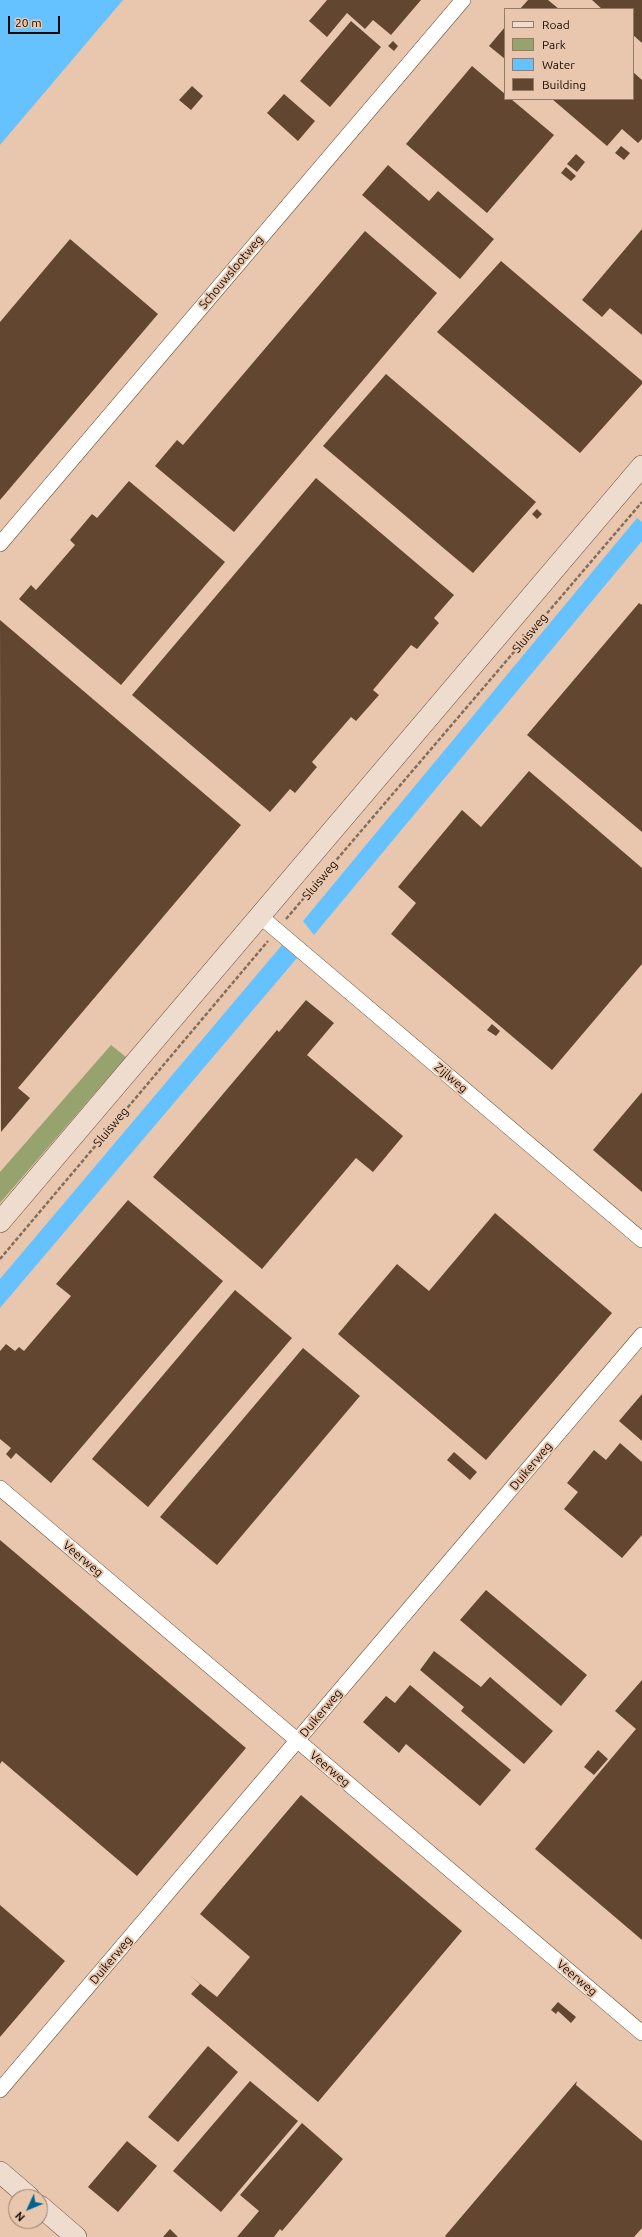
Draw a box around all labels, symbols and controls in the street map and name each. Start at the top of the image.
scale bar [10,8,62,34]
legend [504,8,634,100]
text: 20 m [15,16,42,29]
text: Road [542,18,570,31]
text: Park [542,38,566,51]
text: Water [542,58,575,71]
text: Building [542,78,586,91]
street label: Schouwslootweg [196,232,266,312]
street label: Sluisweg [509,610,551,656]
street label: Sluisweg [299,857,341,903]
street label: Zijlweg [432,1060,470,1096]
street label: Sluisweg [90,1104,132,1150]
street label: Duikerweg [507,1439,555,1493]
street label: Veerweg [60,1538,106,1580]
street label: Duikerweg [297,1686,345,1740]
street label: Veerweg [307,1748,353,1790]
street label: Duikerweg [87,1933,135,1987]
street label: Veerweg [554,1957,600,1999]
north arrow [8,2189,48,2229]
text: N [13,2210,27,2224]

